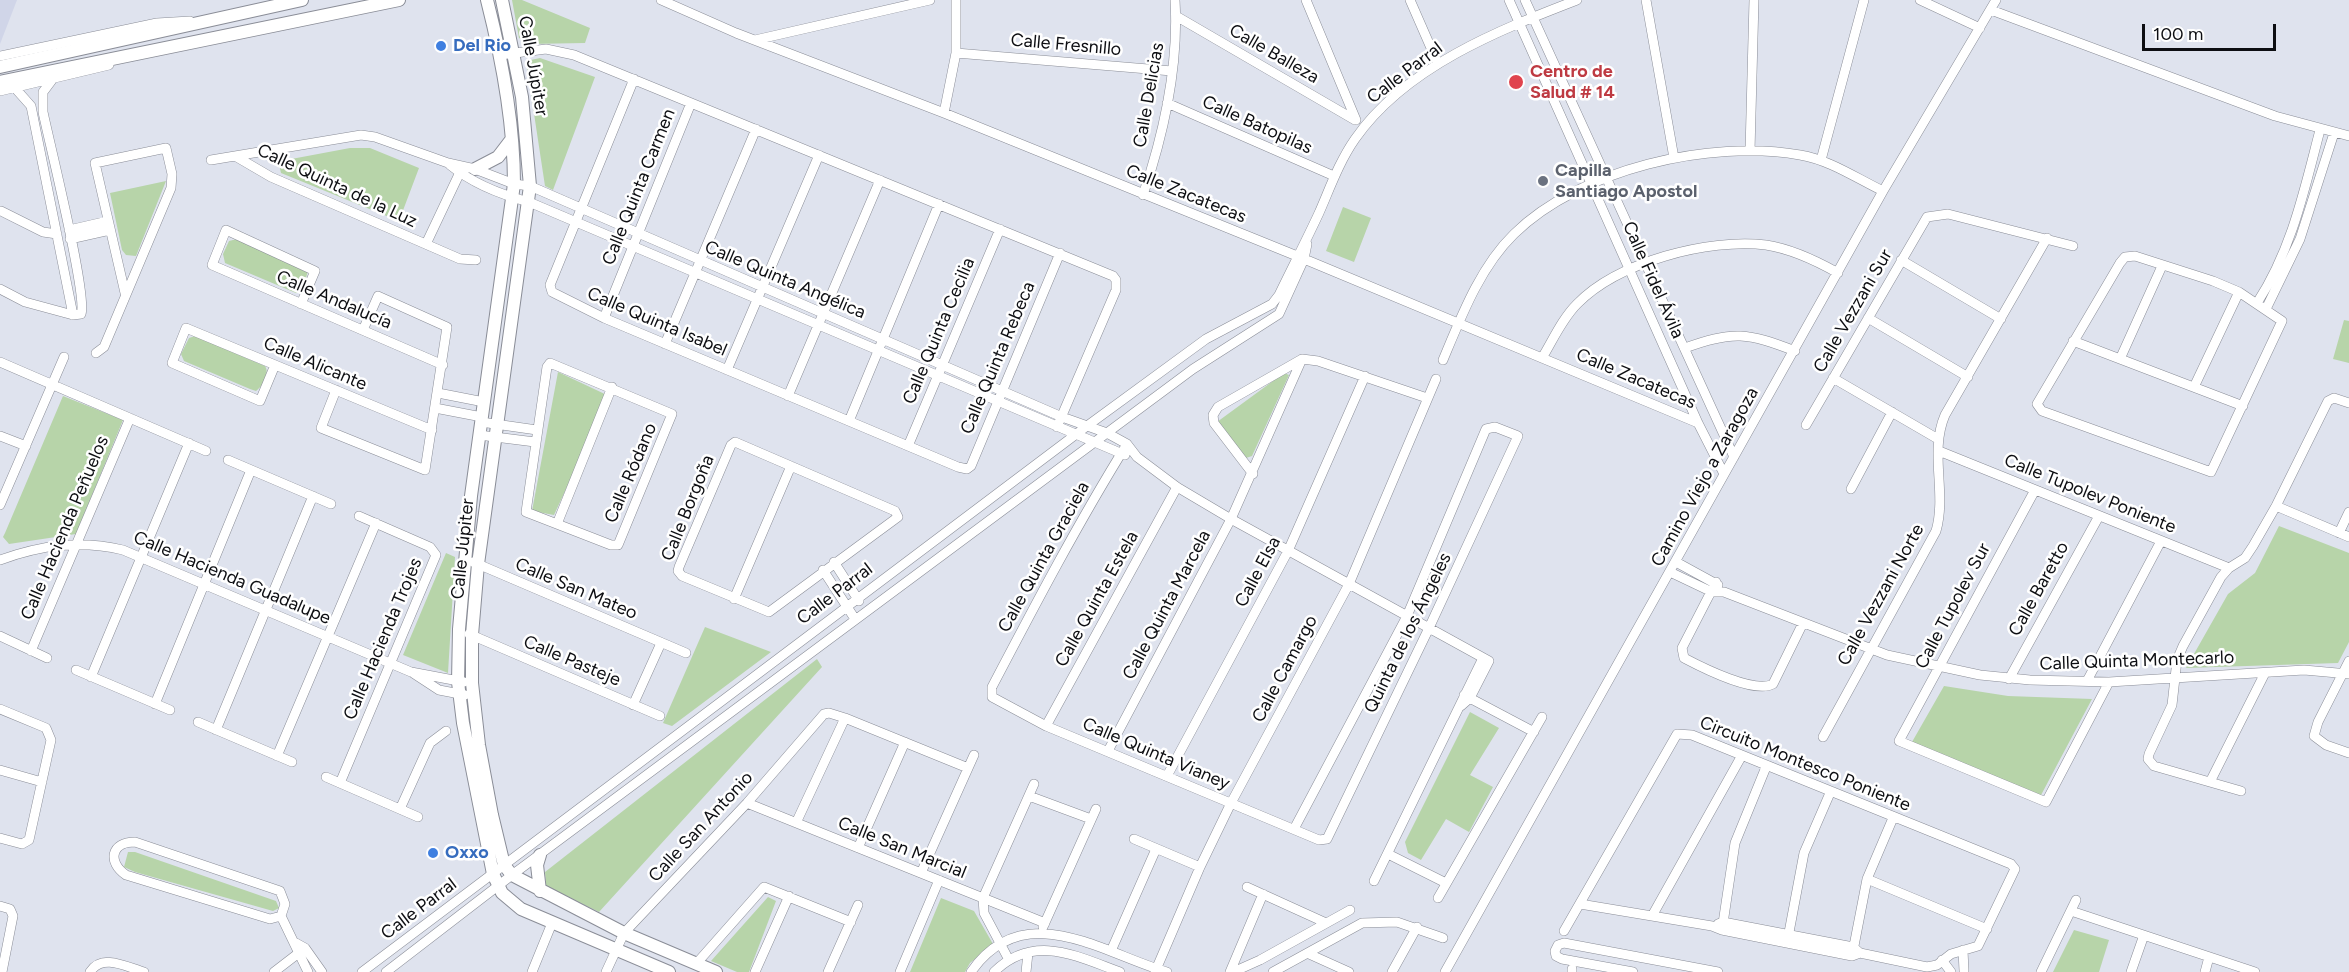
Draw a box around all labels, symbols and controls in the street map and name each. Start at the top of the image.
scale bar [2145,12,2278,50]
street label: Calle Júpiter [514,14,552,118]
street label: Calle Balleza [1225,20,1323,88]
text: 100 m [2153,23,2203,45]
street label: Calle Fresnillo [1010,29,1122,61]
place label: Del Rio [453,35,511,57]
street label: Calle Parral [1363,38,1447,108]
marker: Del Rio [434,39,448,53]
street label: Calle Delicias [1129,41,1169,149]
place label: Centro de Salud # 14 [1530,61,1615,104]
marker: Centro de Salud # 14 [1507,73,1525,91]
street label: Calle Batopilas [1199,91,1315,159]
street label: Calle Quinta Carmen [598,106,680,268]
street label: Calle Quinta de la Luz [254,140,420,232]
street label: Calle Zacatecas [1123,160,1249,228]
place label: Capilla Santiago Apostol [1555,160,1697,202]
marker: Capilla Santiago Apostol [1536,174,1550,188]
street label: Calle Fidel Ávila [1618,218,1688,342]
street label: Calle Quinta Angélica [701,236,869,324]
street label: Calle Vezzani Sur [1809,246,1897,376]
street label: Calle Quinta Cecilia [898,254,980,408]
street label: Calle Andalucía [273,266,395,334]
street label: Calle Quinta Rebeca [956,279,1040,437]
street label: Calle Quinta Isabel [584,283,730,361]
street label: Calle Alicante [260,333,370,395]
street label: Calle Zacatecas [1573,344,1699,414]
street label: Camino Viejo a Zaragoza [1647,384,1763,570]
street label: Calle Ródano [600,420,662,526]
street label: Calle Hacienda Peñuelos [16,433,114,623]
street label: Calle Tupolev Poniente [2001,450,2179,538]
street label: Calle Borgoña [657,452,719,564]
street label: Calle Quinta Graciela [994,478,1094,636]
street label: Calle Júpiter [447,498,479,600]
street label: Calle Vezzani Norte [1833,520,1929,670]
street label: Calle Hacienda Guadalupe [130,527,334,629]
street label: Calle Quinta Estela [1051,527,1143,671]
street label: Calle Quinta Marcela [1118,527,1216,683]
street label: Calle Elsa [1230,533,1286,611]
street label: Calle Baretto [2004,538,2074,640]
street label: Calle Tupolev Sur [1911,540,1995,672]
street label: Quinta de los Ángeles [1360,549,1456,717]
street label: Calle San Mateo [512,554,640,624]
street label: Calle Hacienda Trojes [339,555,427,723]
street label: Calle Parral [793,559,877,629]
street label: Calle Camargo [1248,612,1322,726]
street label: Calle Pasteje [520,631,624,691]
street label: Calle Quinta Montecarlo [2039,647,2235,675]
street label: Circuito Montesco Poniente [1696,712,1914,816]
street label: Calle Quinta Vianey [1079,713,1233,795]
street label: Calle San Antonio [644,767,758,887]
street label: Calle San Marcial [835,812,969,884]
place label: Oxxo [445,842,489,864]
marker: Oxxo [426,846,440,860]
street label: Calle Parral [377,874,461,944]

